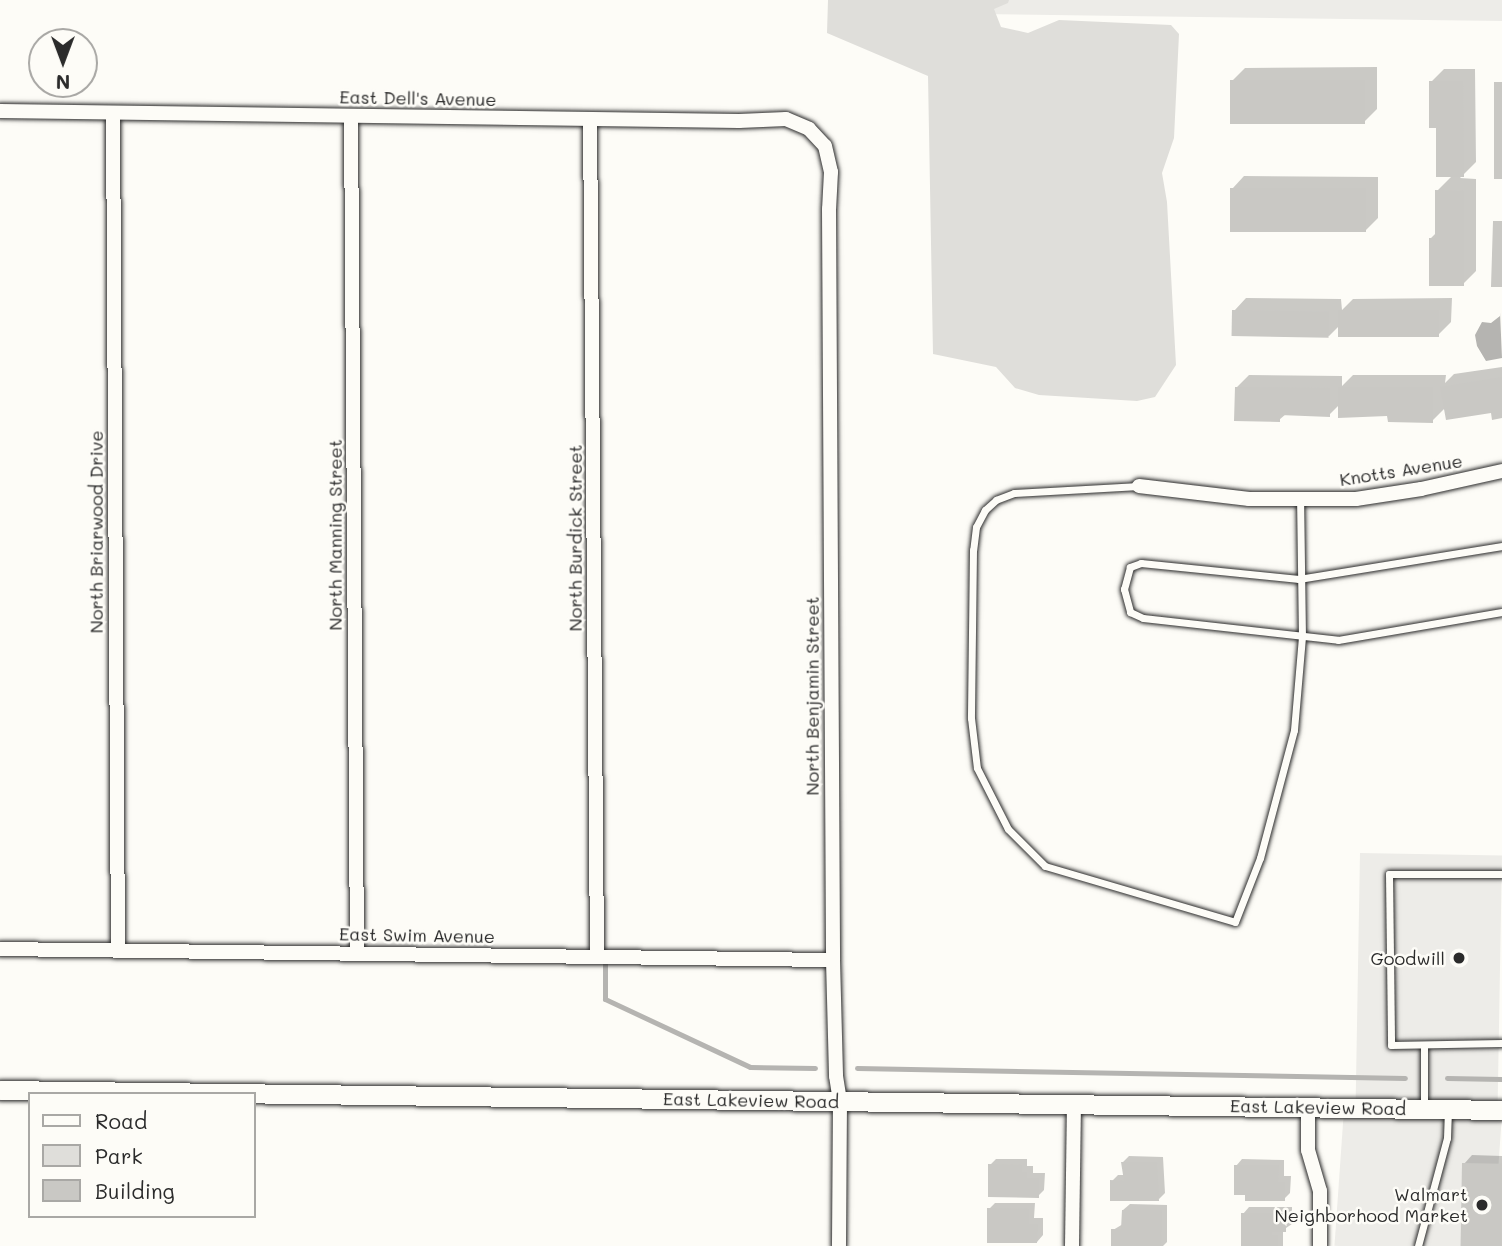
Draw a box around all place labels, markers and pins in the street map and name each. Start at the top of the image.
place label: Goodwill [1370,947,1445,969]
marker: Goodwill [1451,950,1467,966]
place label: Walmart Neighborhood Market [1274,1184,1468,1226]
marker: Walmart Neighborhood Market [1474,1197,1490,1213]

